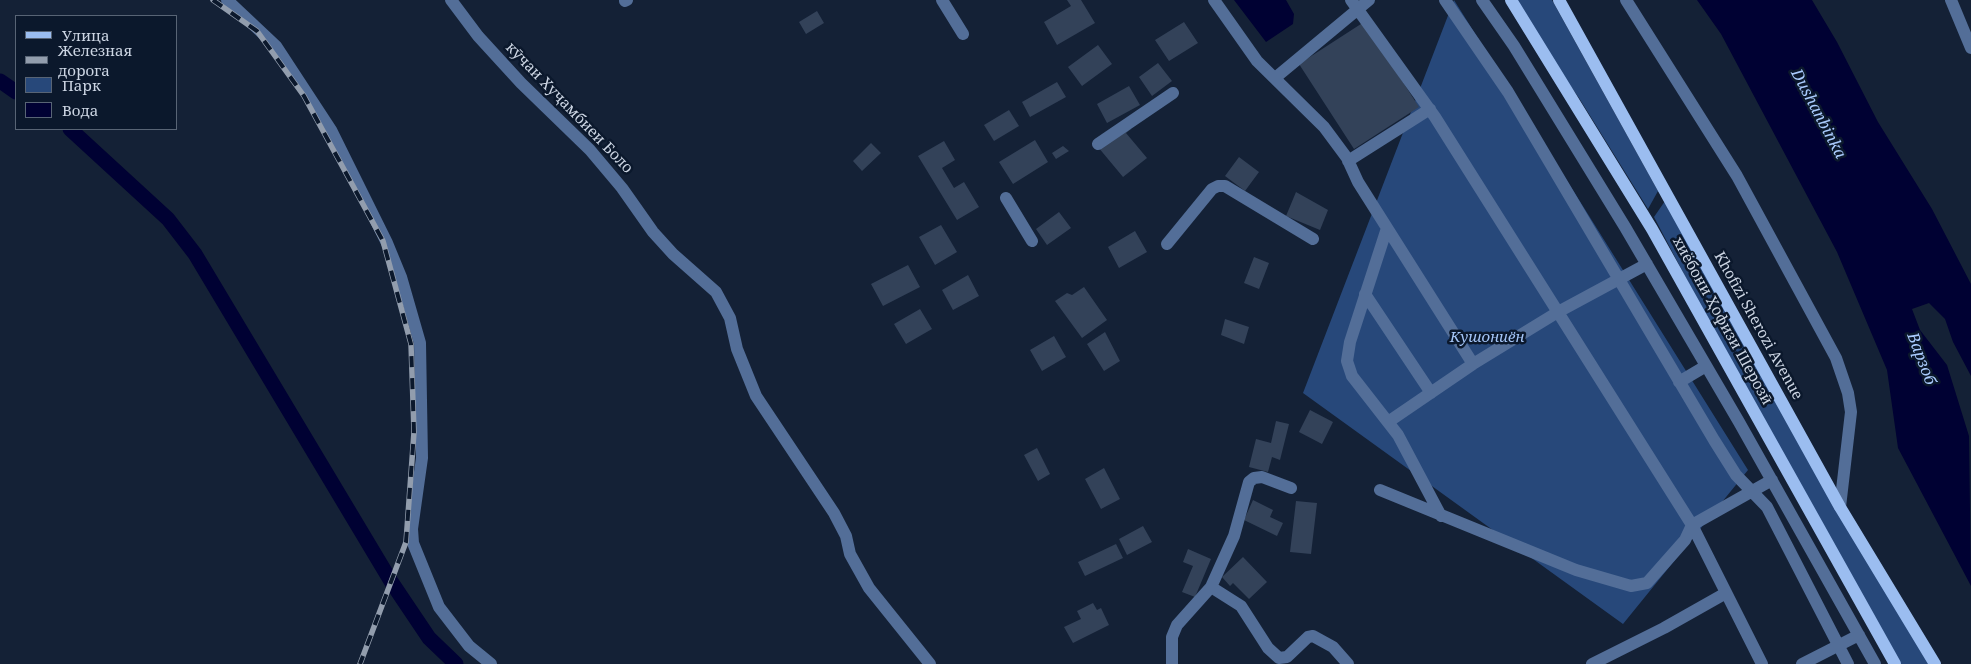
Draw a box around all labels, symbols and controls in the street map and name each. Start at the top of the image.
legend [15,15,178,130]
text: Улица [62,25,110,45]
street label: кӯчаи Хуҷамбиеи Боло [502,39,636,177]
text: Железная дорога [58,40,132,80]
water label: Dushanbinka [1786,66,1850,162]
text: Парк [62,75,101,95]
text: Вода [62,100,98,120]
street label: хиёбони Ҳофизи Шерозӣ [1668,234,1776,408]
street label: Khofizi Sherozi Avenue [1710,249,1806,403]
park label: Кушониён [1450,329,1524,347]
water label: Варзоб [1902,330,1940,388]

